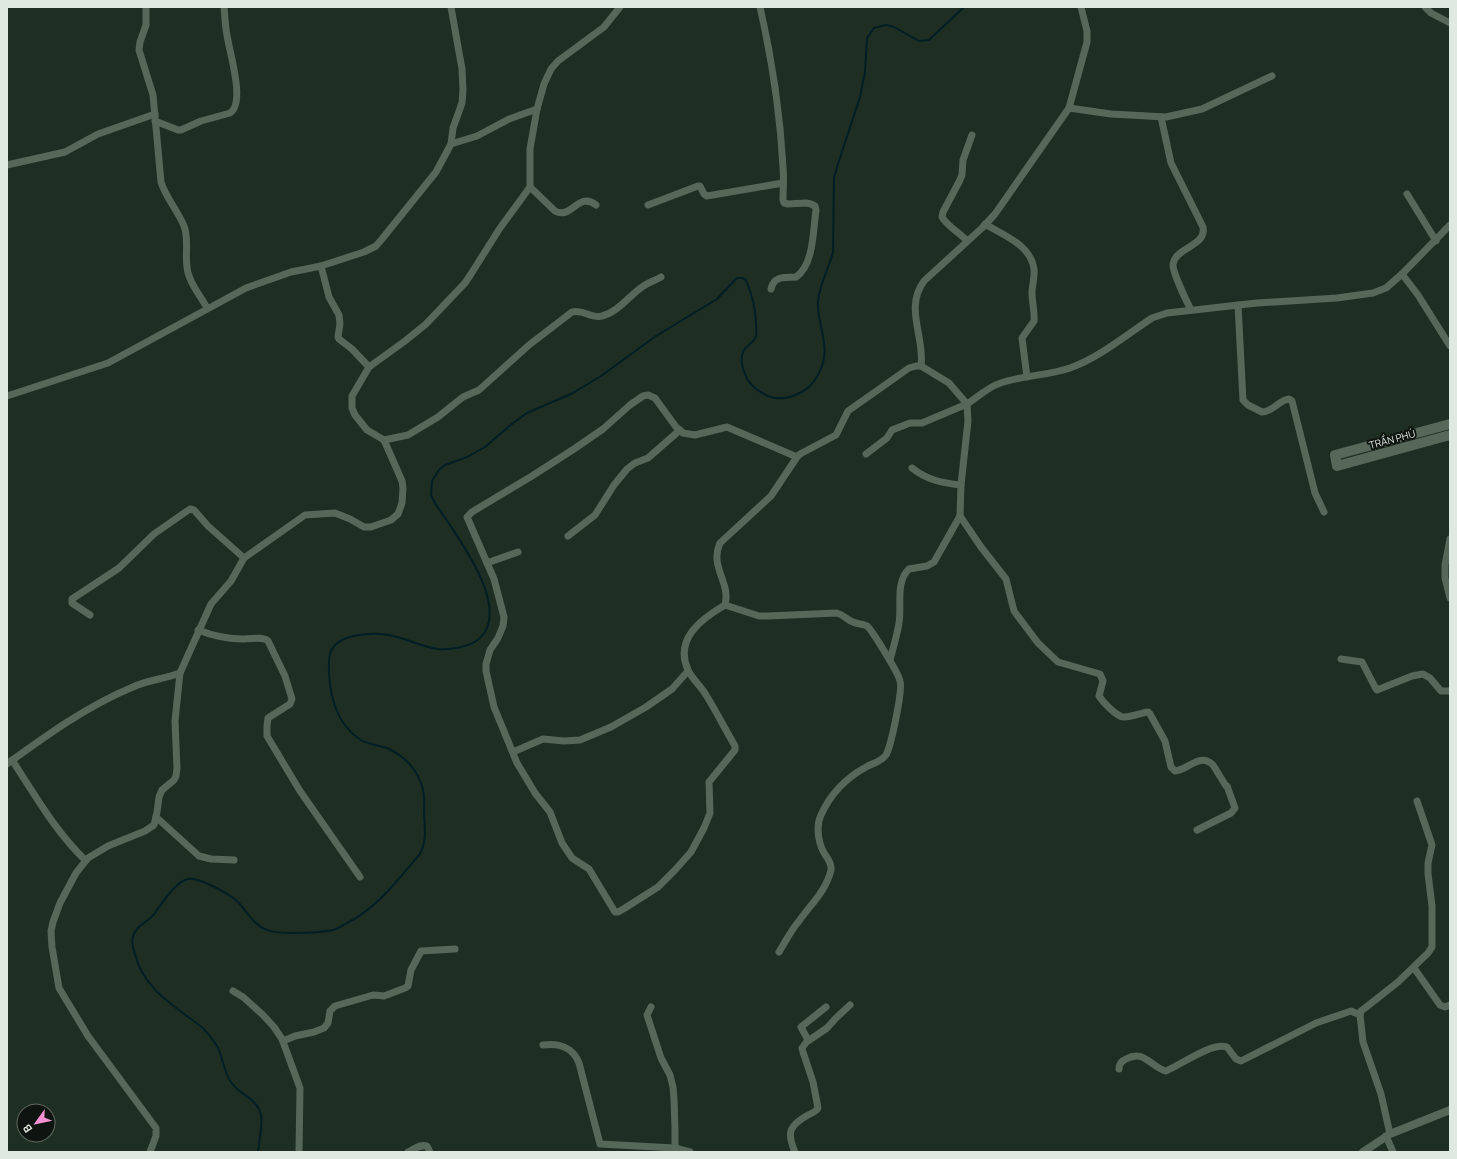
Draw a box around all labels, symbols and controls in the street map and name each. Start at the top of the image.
street label: TRẦN PHÚ [1367,425,1417,452]
north arrow [16,1103,56,1143]
text: B [19,1122,35,1136]

